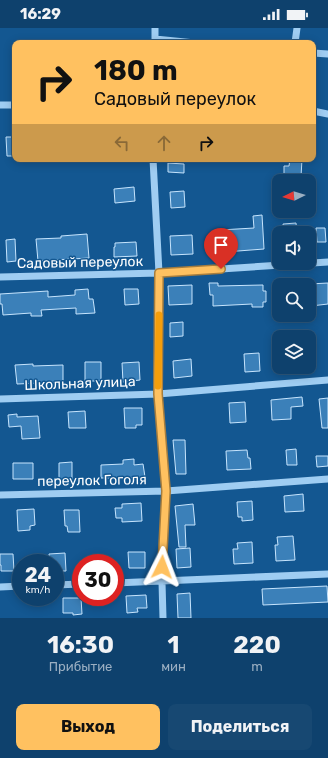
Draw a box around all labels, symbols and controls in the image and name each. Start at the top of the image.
text: 16:29 [20,5,61,23]
text: 180 m [94,54,178,87]
icon: right [28,56,80,108]
text: Садовый переулок [94,88,256,110]
icon: left [111,132,133,154]
icon: ahead [153,132,175,154]
icon: right [195,132,217,154]
north arrow [272,174,316,218]
map controls [272,174,316,374]
button: sound [272,226,316,270]
pin [204,228,238,269]
icon: arrive [210,234,232,256]
street label: Садовый переулок [17,253,144,272]
button: search [272,278,316,322]
button: layers [272,330,316,374]
street label: Школьная улица [24,373,136,394]
street label: переулок Гоголя [37,471,147,490]
position arrow [141,546,183,588]
speed limit sign: 30 [72,554,124,606]
text: 24 [25,563,51,587]
text: km/h [26,584,50,596]
text: 16:30 [47,631,114,659]
text: 1 [168,631,180,659]
text: 220 [233,631,281,659]
text: Прибытие [49,659,112,674]
text: мин [161,659,186,674]
text: m [251,659,263,674]
button: Выход [16,704,160,750]
button: Поделиться [168,704,312,750]

